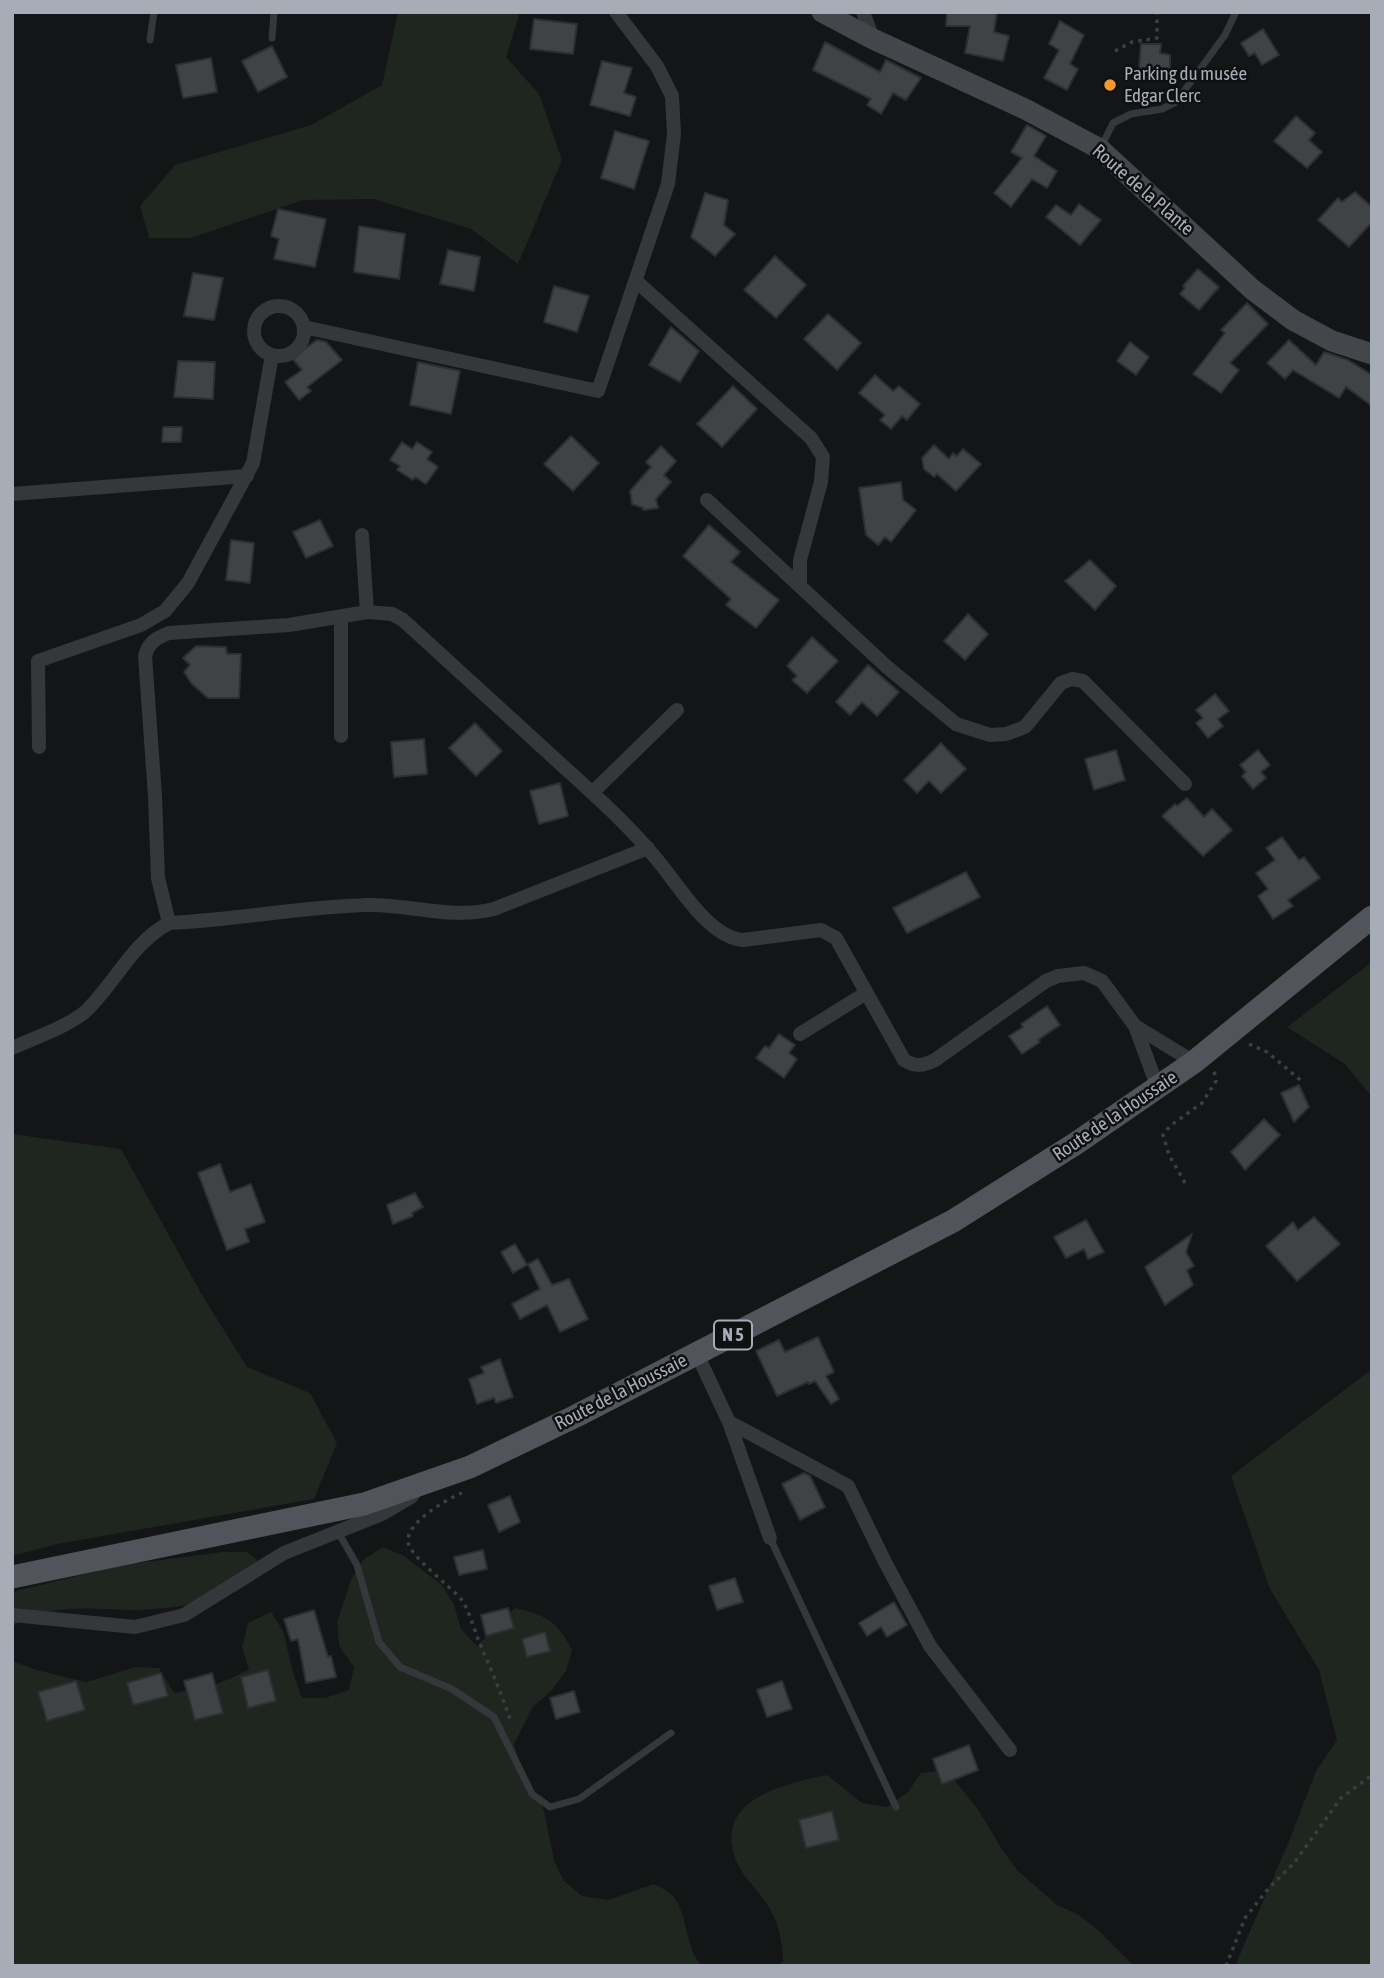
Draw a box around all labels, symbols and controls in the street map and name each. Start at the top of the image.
place label: Parking du musée Edgar Clerc [1124,63,1247,107]
marker: Parking du musée Edgar Clerc [1102,77,1118,93]
street label: Route de la Plante [1088,140,1198,240]
street label: Route de la Houssaie [1048,1066,1182,1166]
road number: N 5 [714,1320,752,1350]
street label: Route de la Houssaie [551,1349,691,1435]

